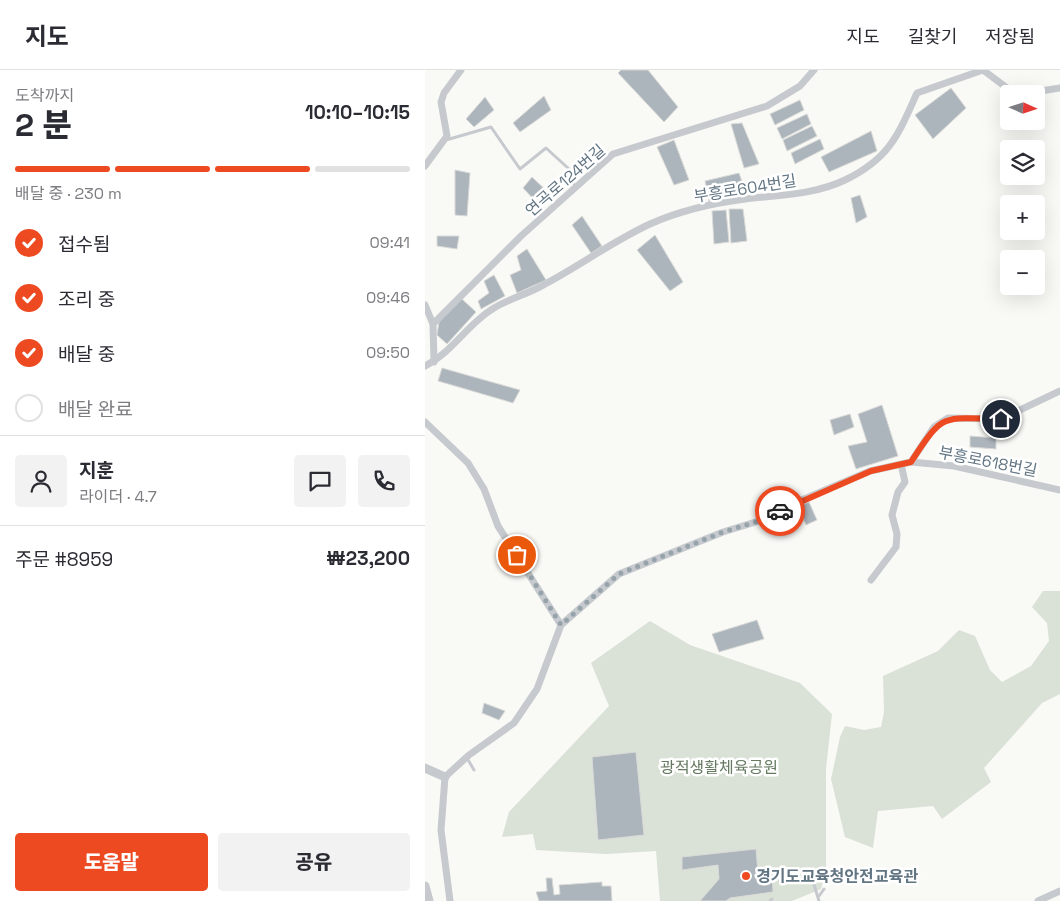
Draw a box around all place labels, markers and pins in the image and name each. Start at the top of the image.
pin [980,398,1022,440]
pin [496,534,538,576]
place label: 경기도교육청안전교육관 [756,866,918,887]
marker: 경기도교육청안전교육관 [740,870,752,882]

